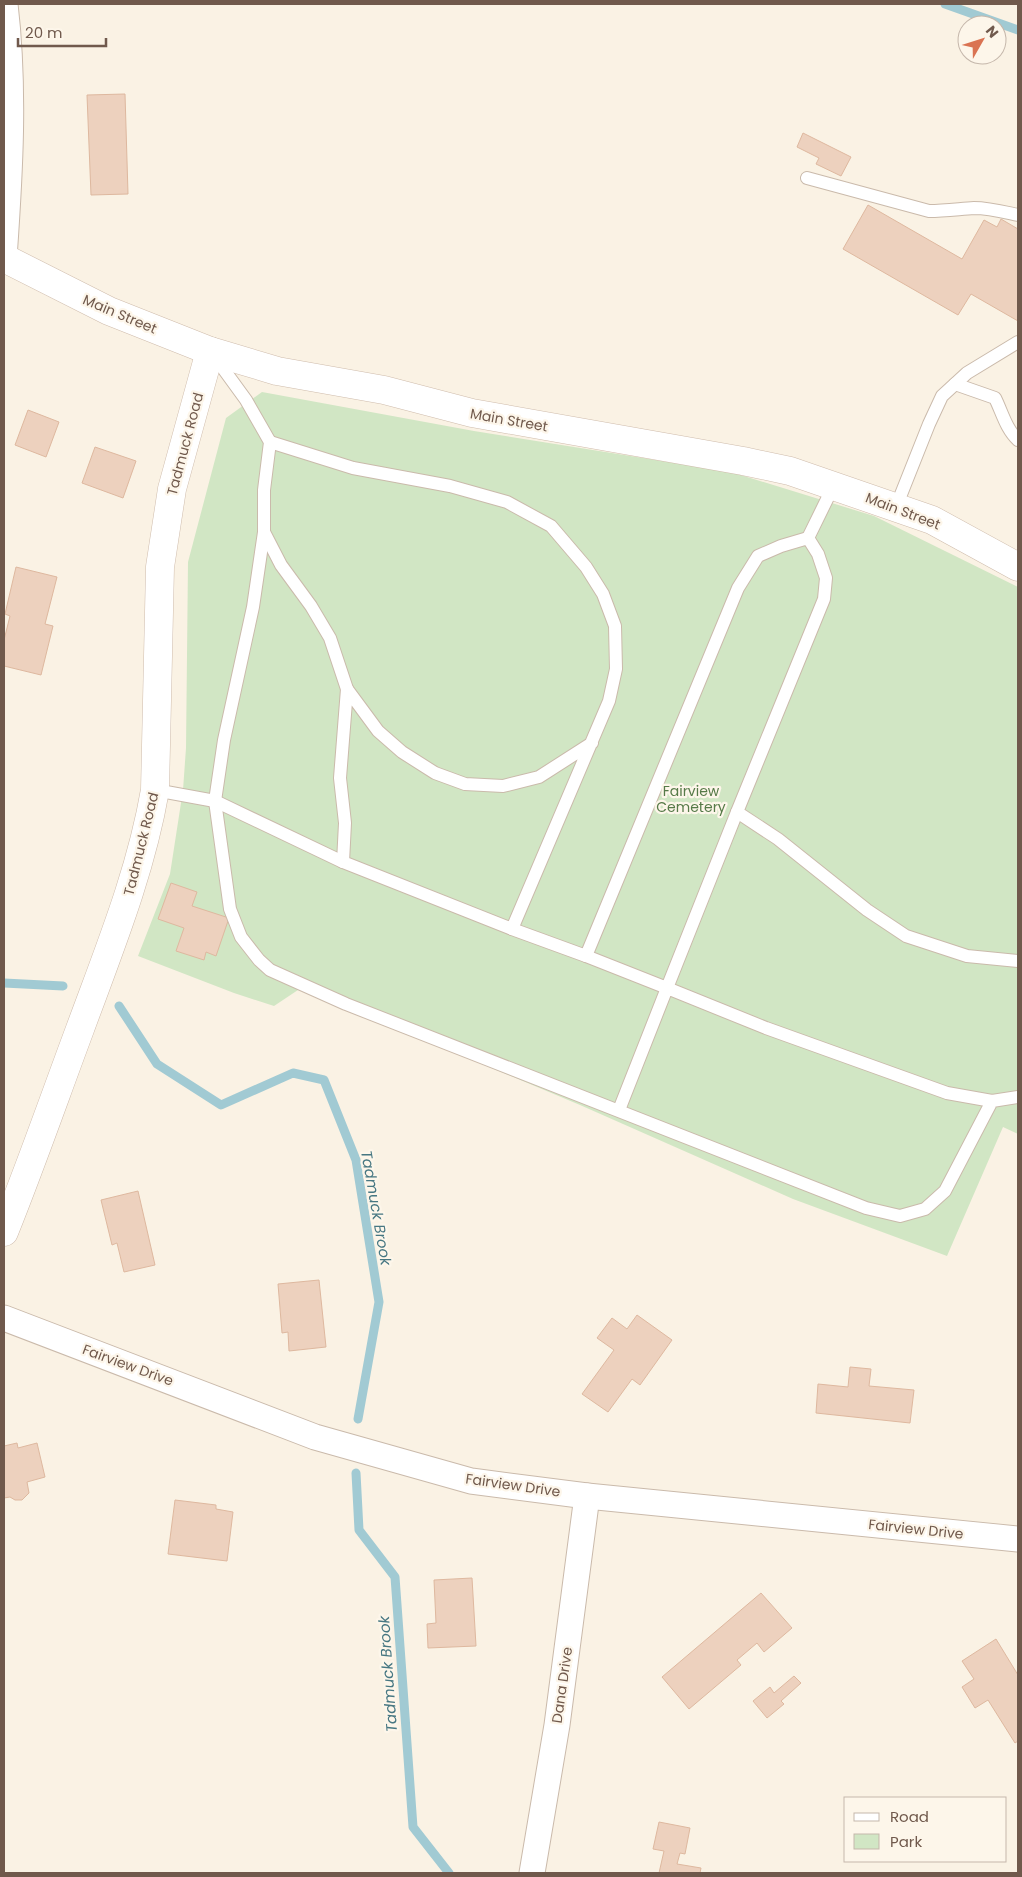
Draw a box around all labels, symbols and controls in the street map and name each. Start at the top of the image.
scale bar [18,15,105,47]
north arrow [957,15,1007,65]
text: N [981,21,1003,42]
text: 20 m [25,22,63,43]
street label: Main Street [80,289,160,339]
street label: Tadmuck Road [162,390,208,498]
street label: Main Street [469,403,549,437]
street label: Main Street [863,488,943,534]
park label: Fairview Cemetery [656,781,726,817]
street label: Tadmuck Road [119,790,163,898]
water label: Tadmuck Brook [356,1149,397,1268]
street label: Fairview Drive [80,1339,177,1391]
street label: Fairview Drive [464,1468,562,1502]
street label: Fairview Drive [867,1514,965,1544]
water label: Tadmuck Brook [373,1614,402,1733]
street label: Dana Drive [547,1645,577,1724]
legend [844,1797,1007,1862]
text: Road [890,1806,929,1827]
text: Park [890,1831,922,1852]

